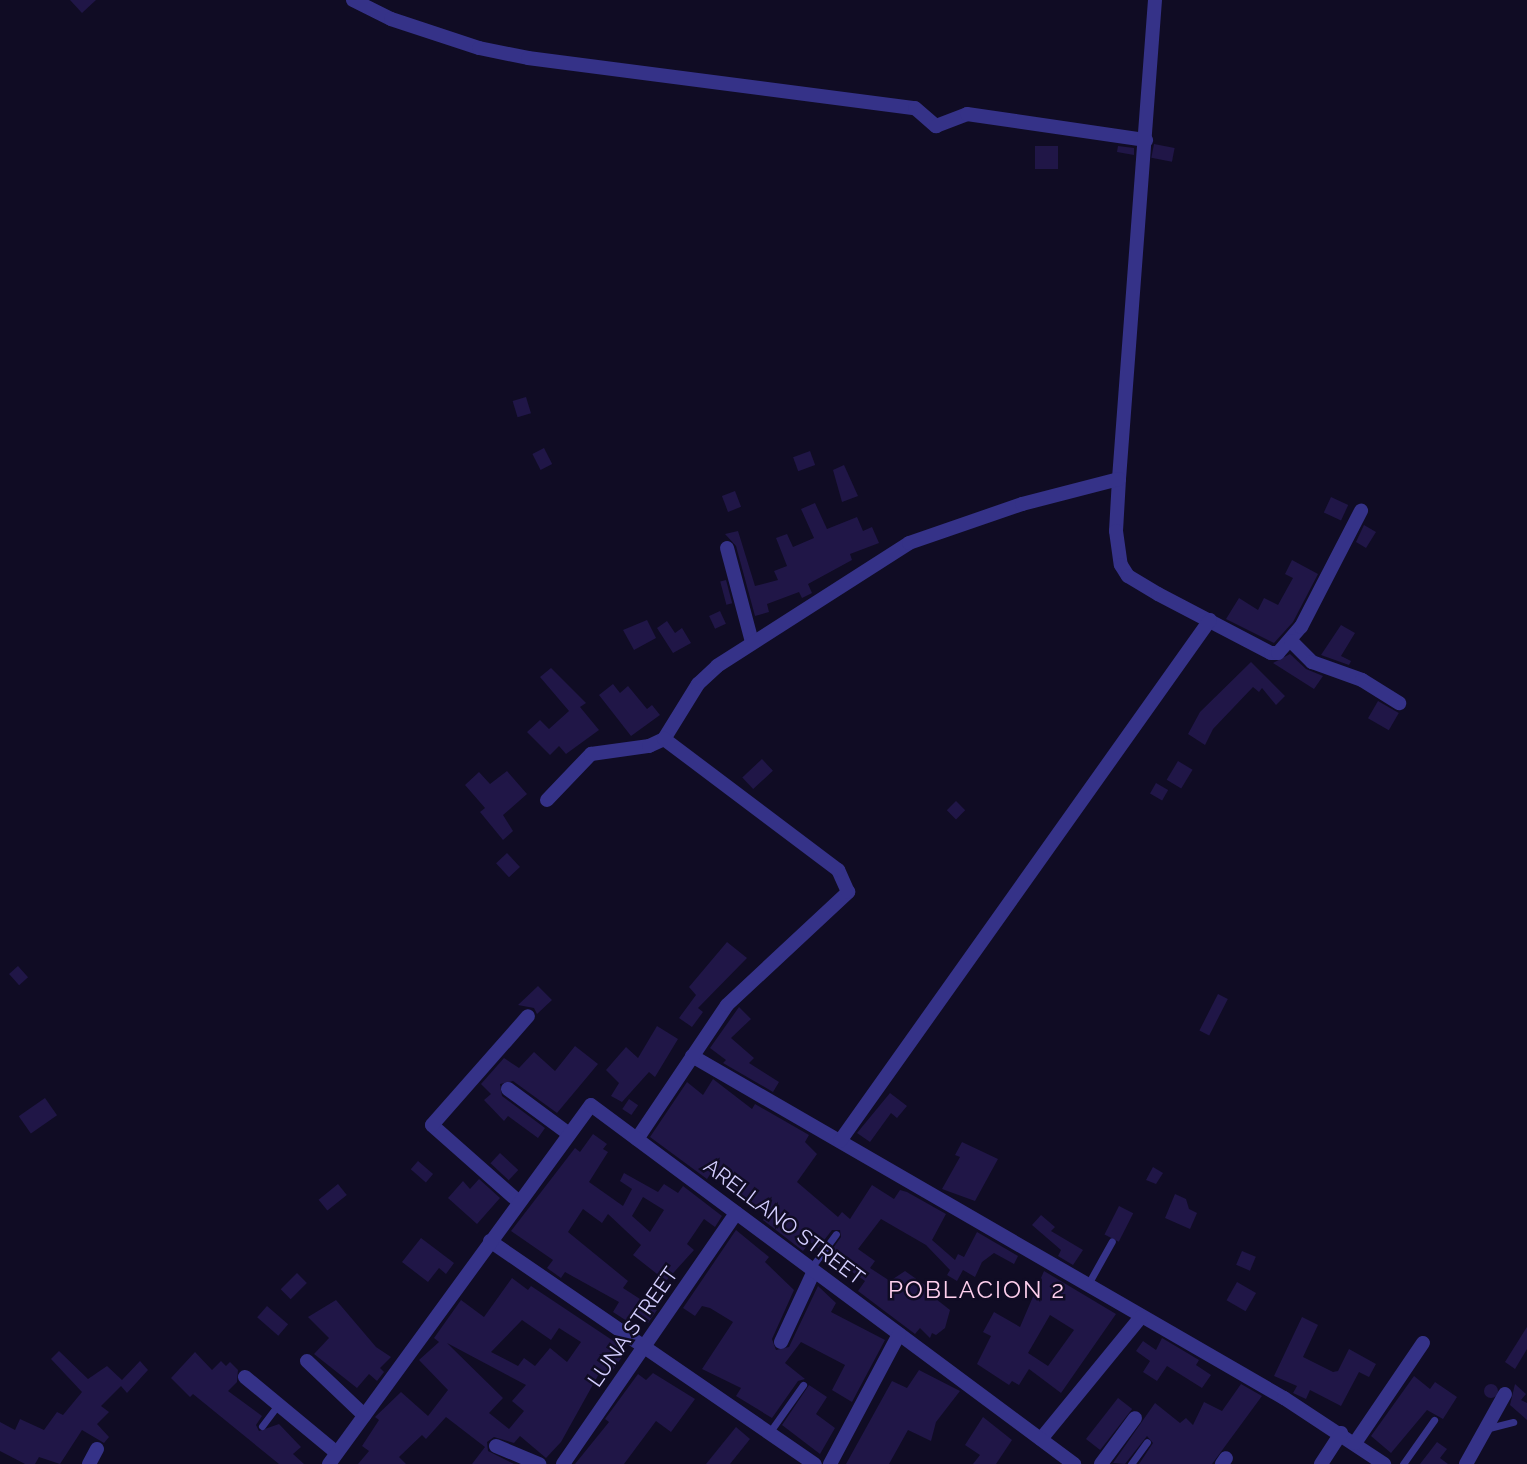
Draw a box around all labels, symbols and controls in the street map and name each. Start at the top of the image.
street label: ARELLANO STREET [699,1153,869,1291]
street label: LUNA STREET [582,1262,684,1392]
district label: POBLACION 2 [889,1276,1065,1304]

